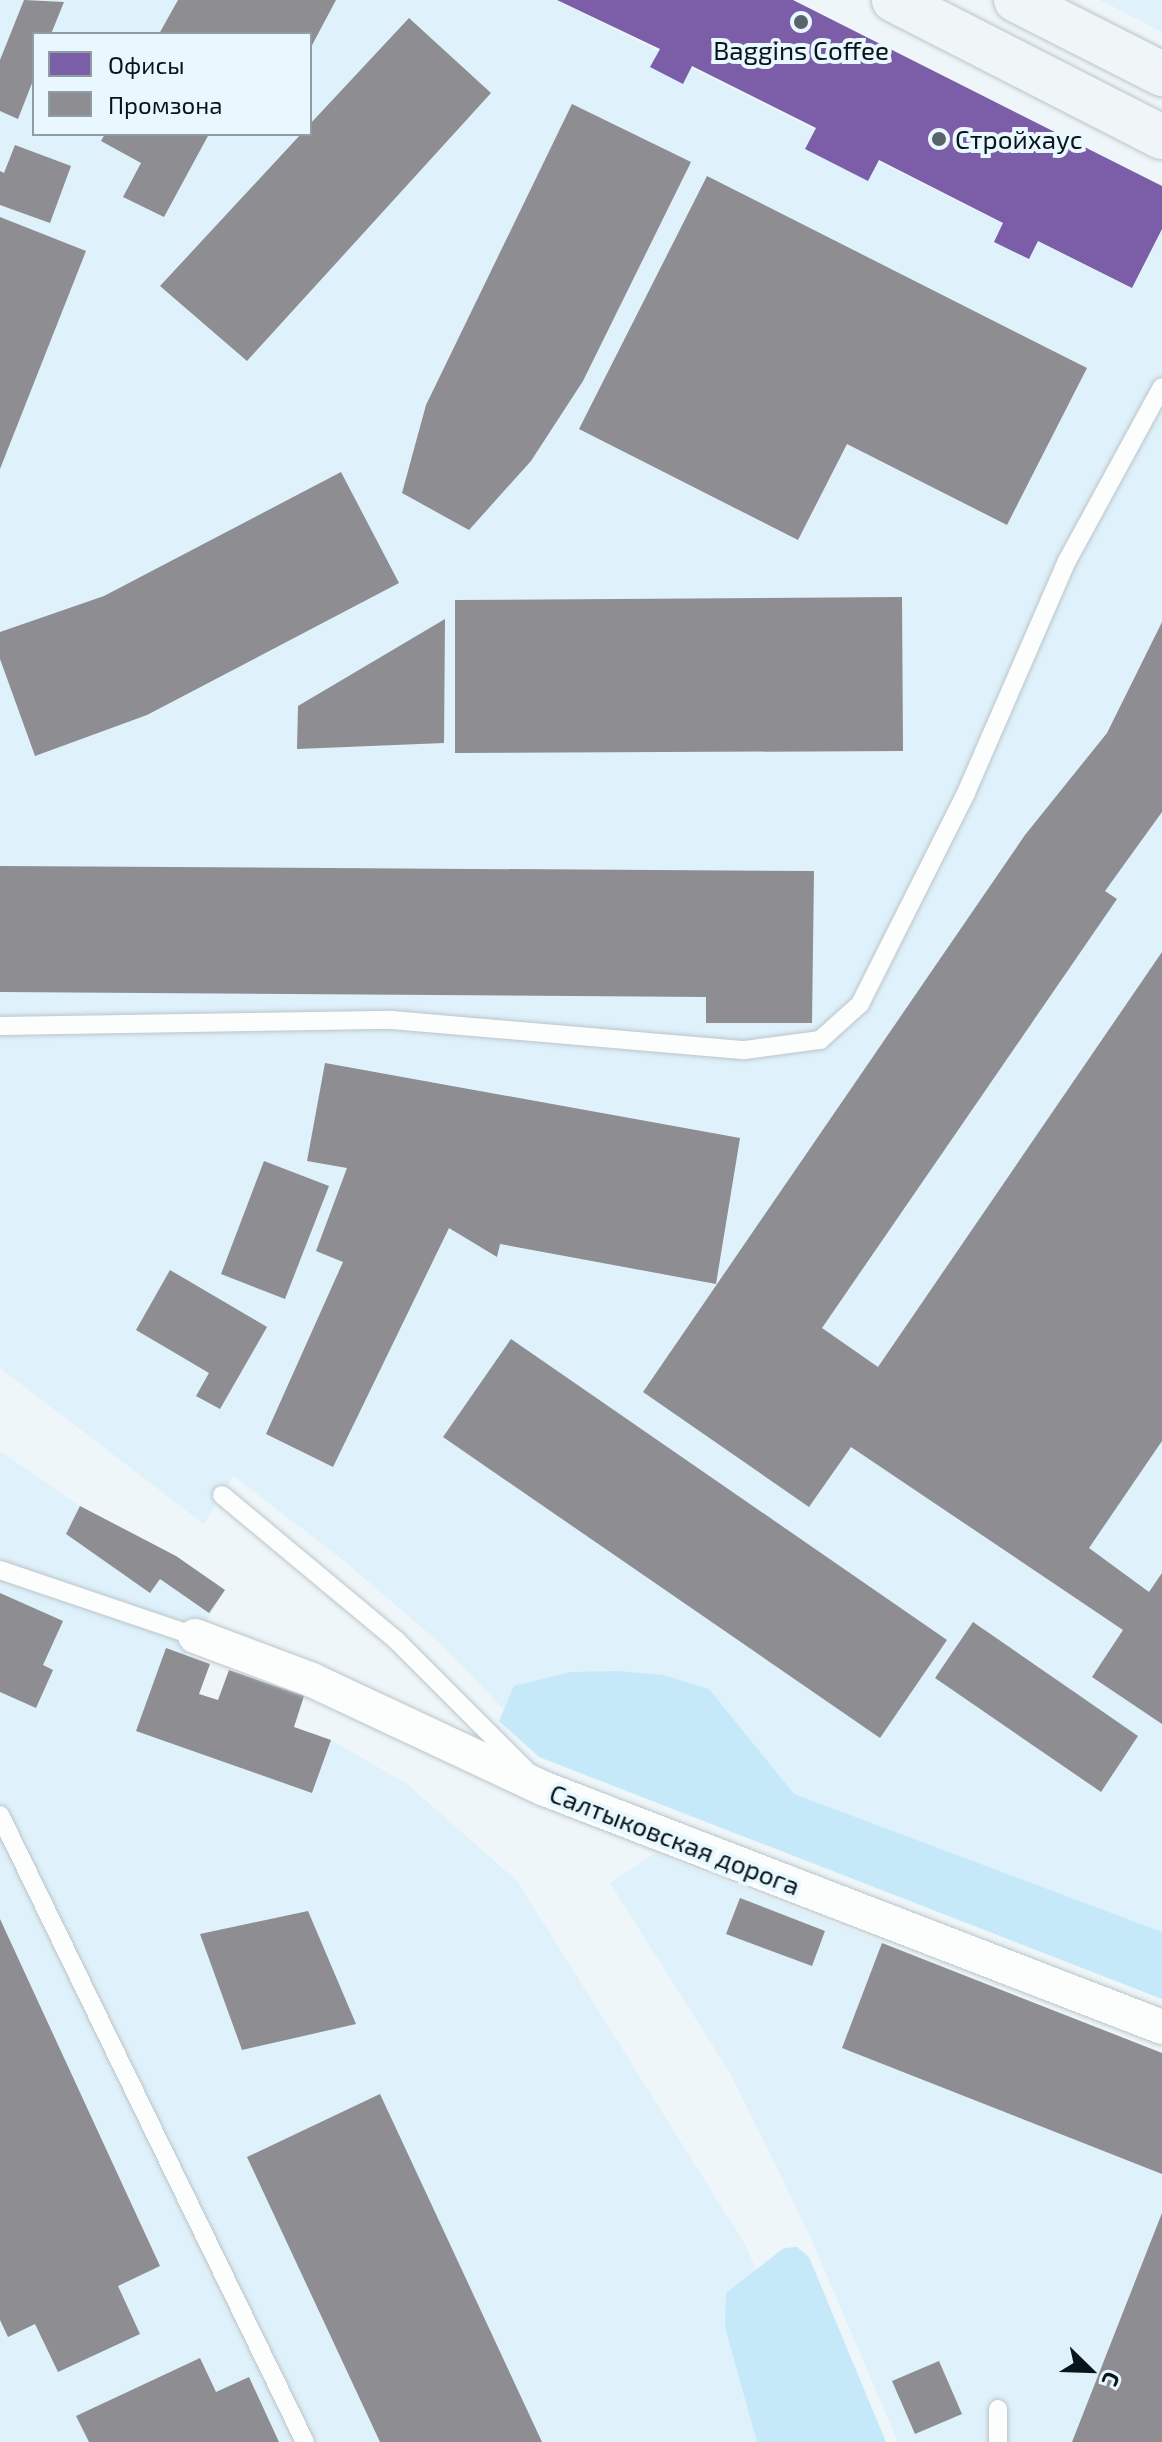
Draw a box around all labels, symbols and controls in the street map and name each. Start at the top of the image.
marker: Baggins Coffee [792,13,810,31]
legend [32,32,312,136]
place label: Baggins Coffee [713,34,889,66]
text: Офисы [108,50,185,79]
text: Промзона [108,90,223,119]
place label: Стройхаус [955,123,1082,155]
marker: Стройхаус [930,130,948,148]
street label: Салтыковская дорога [545,1777,805,1901]
north arrow [1050,2330,1130,2410]
text: С [1098,2368,1127,2390]

